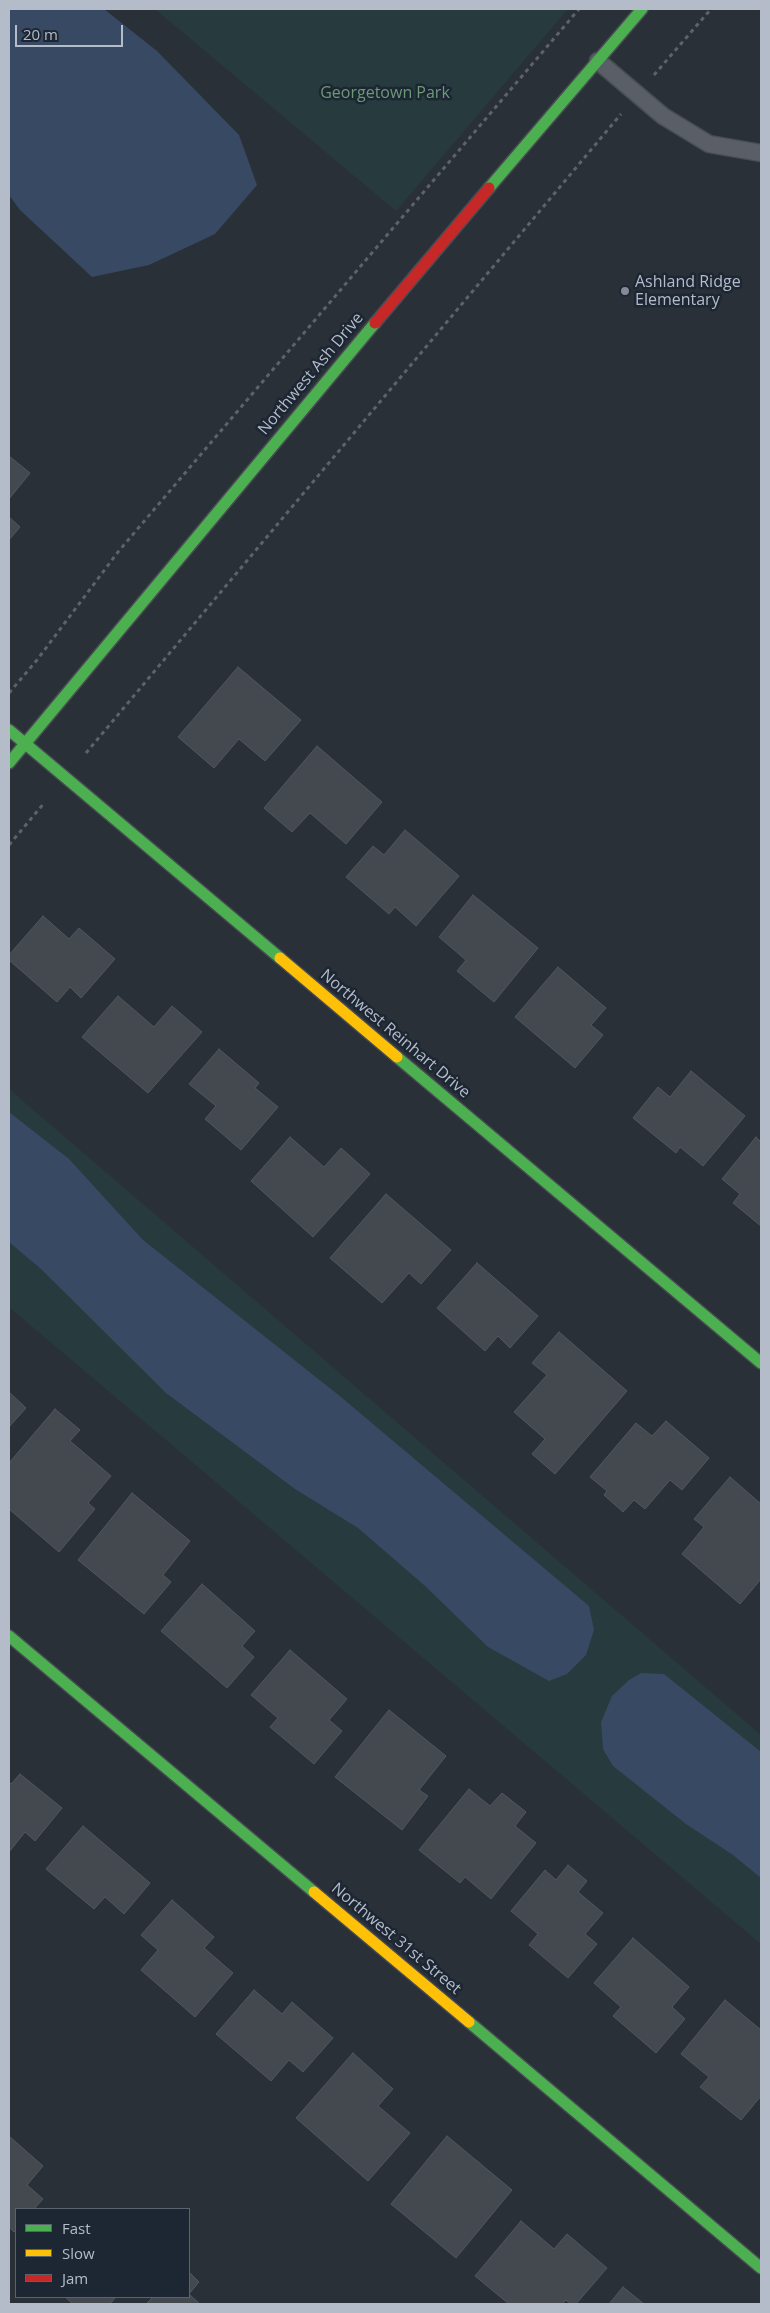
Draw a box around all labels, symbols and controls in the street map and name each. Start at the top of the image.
scale bar [18,15,125,47]
text: 20 m [23,24,58,44]
park label: Georgetown Park [320,83,450,103]
place label: Ashland Ridge Elementary [635,272,741,310]
marker: Ashland Ridge Elementary [619,285,631,297]
street label: Northwest Ash Drive [254,309,368,439]
street label: Northwest Reinhart Drive [316,966,474,1102]
street label: Northwest 31st Street [327,1879,465,1999]
legend [15,2208,190,2298]
text: Fast [62,2218,91,2238]
text: Slow [62,2243,95,2263]
text: Jam [62,2268,88,2288]

